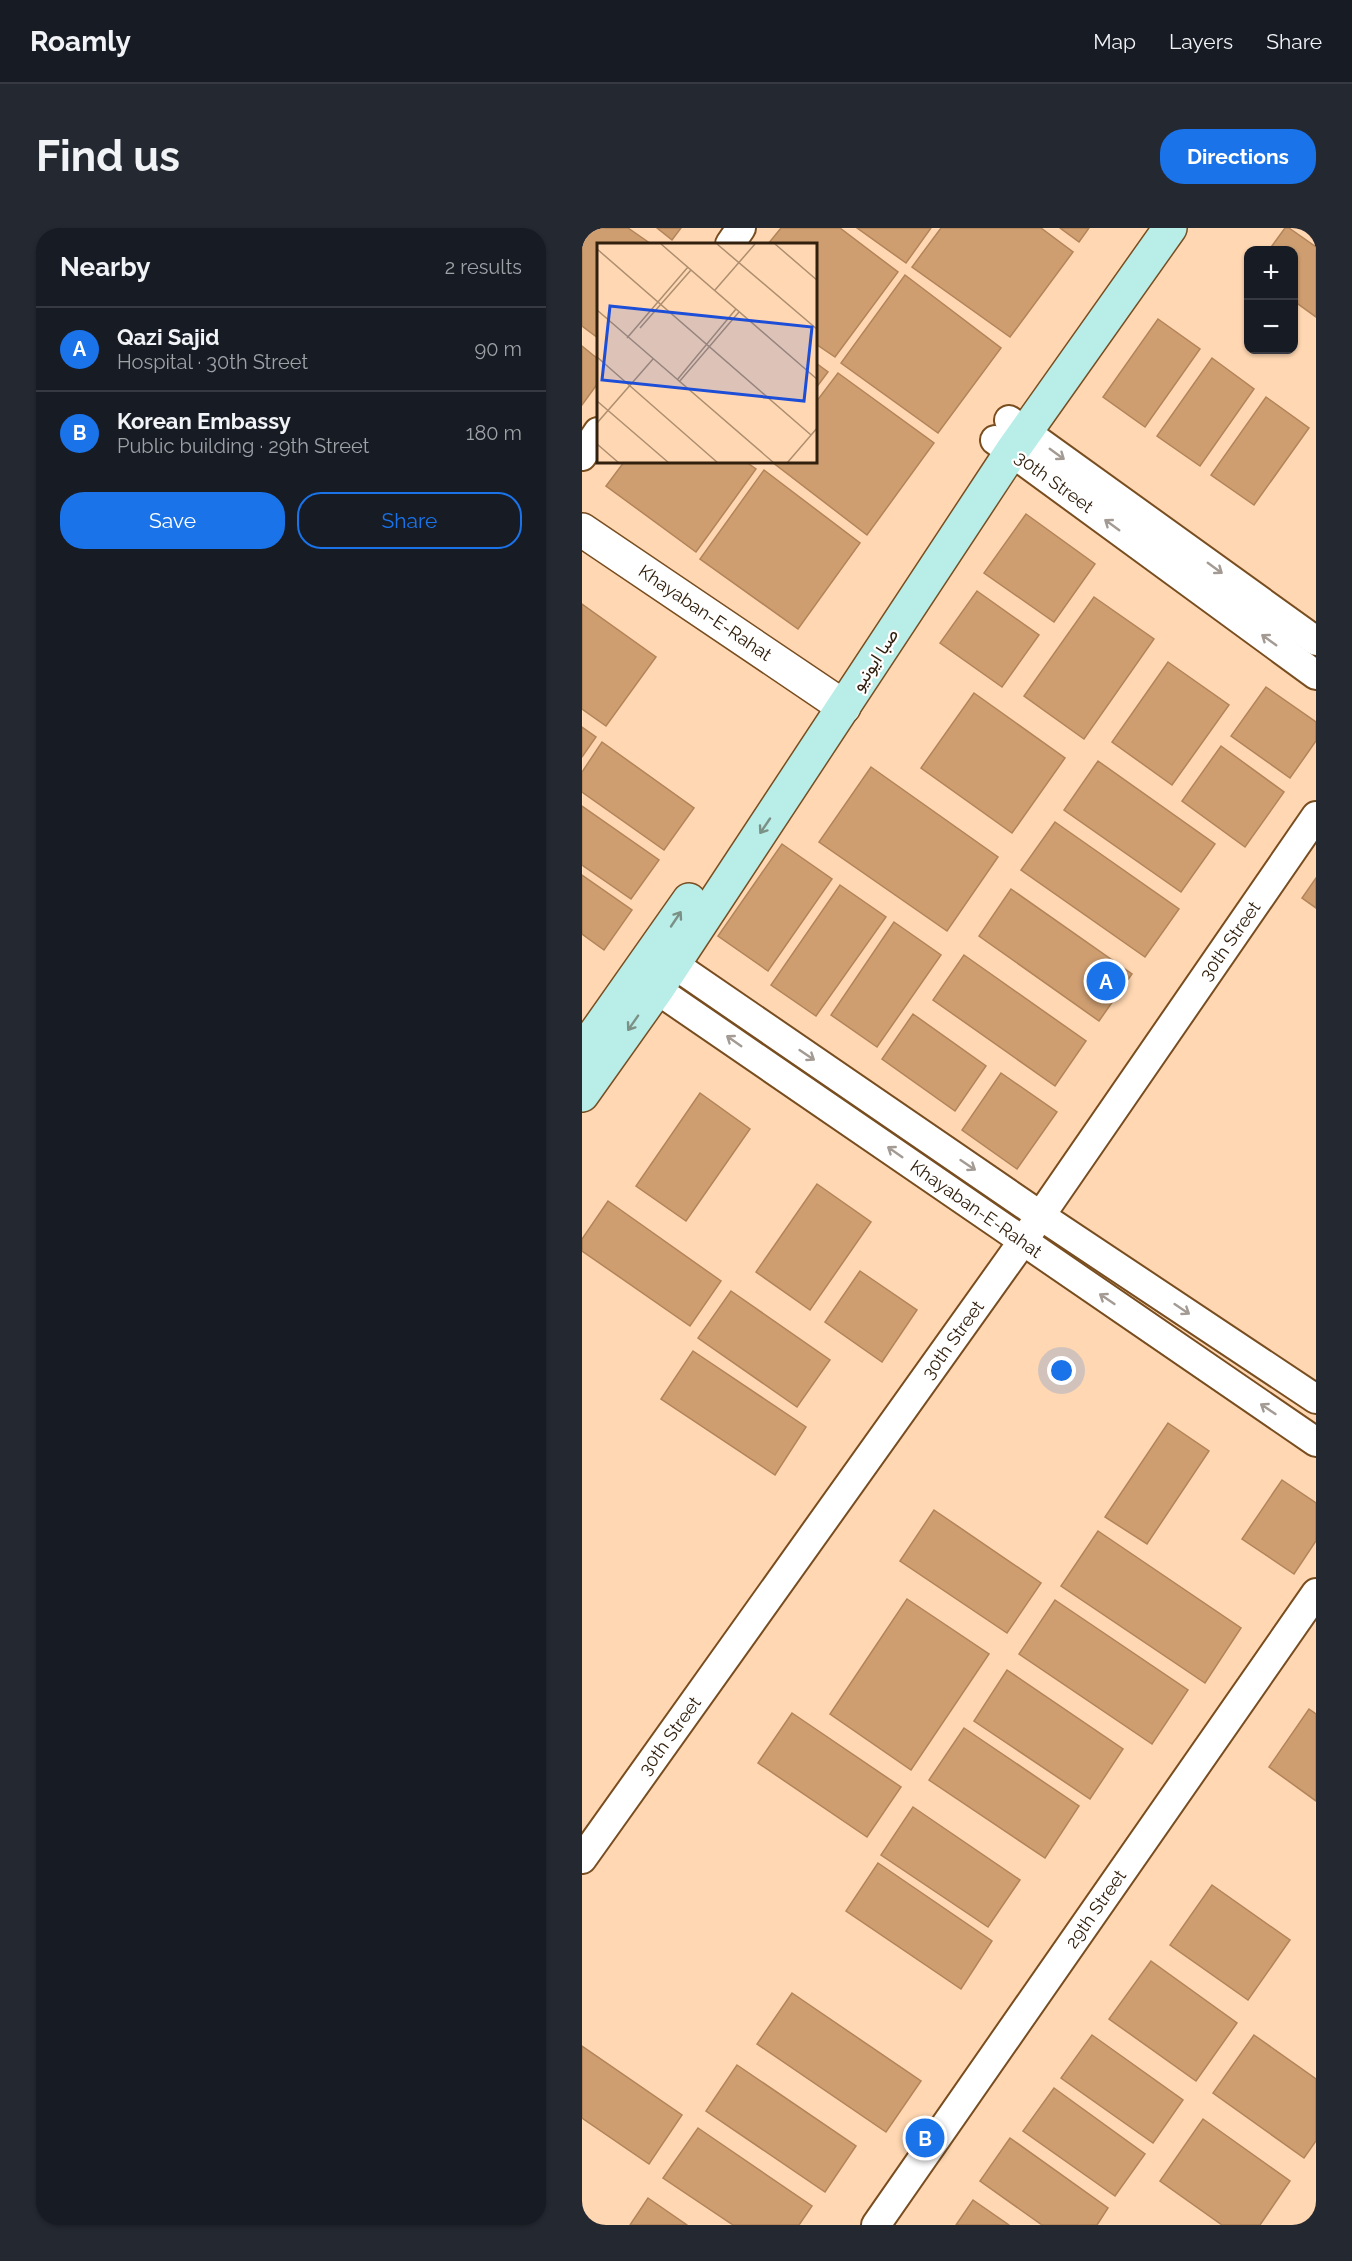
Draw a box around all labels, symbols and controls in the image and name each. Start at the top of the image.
text: Roamly [30,25,131,58]
text: Map [1093,29,1136,54]
text: Layers [1169,29,1233,54]
text: Share [1266,29,1322,54]
button: Directions [1160,129,1316,184]
text: Find us [36,132,180,181]
inset map [597,243,818,464]
map controls [1244,246,1298,354]
button: + [1244,246,1298,300]
text: Nearby [60,252,150,282]
text: 2 results [445,255,522,279]
button: − [1244,300,1298,354]
text: Qazi Sajid [117,324,219,350]
text: A [73,337,86,361]
text: 90 m [475,337,522,361]
text: Hospital · 30th Street [117,350,308,374]
text: Korean Embassy [117,408,291,434]
text: B [73,421,86,445]
text: 180 m [466,421,522,445]
text: Public building · 29th Street [117,434,369,458]
street label: 30th Street [1011,446,1098,517]
one-way arrow [1048,448,1064,460]
button: Save [60,492,285,549]
button: Share [297,492,522,549]
one-way arrow [1104,518,1120,531]
street label: Khayaban-E-Rahat [635,560,776,665]
one-way arrow [1206,562,1222,574]
street label: صبا ایونیو [847,625,903,695]
one-way arrow [1261,634,1277,647]
one-way arrow [759,817,771,834]
street label: 30th Street [1195,897,1264,984]
one-way arrow [670,911,682,927]
pin: A [1086,958,1126,1004]
one-way arrow [627,1014,639,1031]
one-way arrow [727,1035,743,1047]
one-way arrow [798,1049,814,1061]
one-way arrow [887,1146,903,1158]
street label: Khayaban-E-Rahat [906,1155,1046,1262]
one-way arrow [959,1159,975,1171]
one-way arrow [1099,1293,1116,1305]
street label: 30th Street [917,1296,988,1383]
one-way arrow [1173,1303,1189,1315]
your location [1047,1356,1076,1385]
one-way arrow [1260,1403,1276,1415]
street label: 30th Street [634,1692,705,1779]
street label: 29th Street [1061,1865,1130,1952]
pin: B [906,2116,944,2160]

